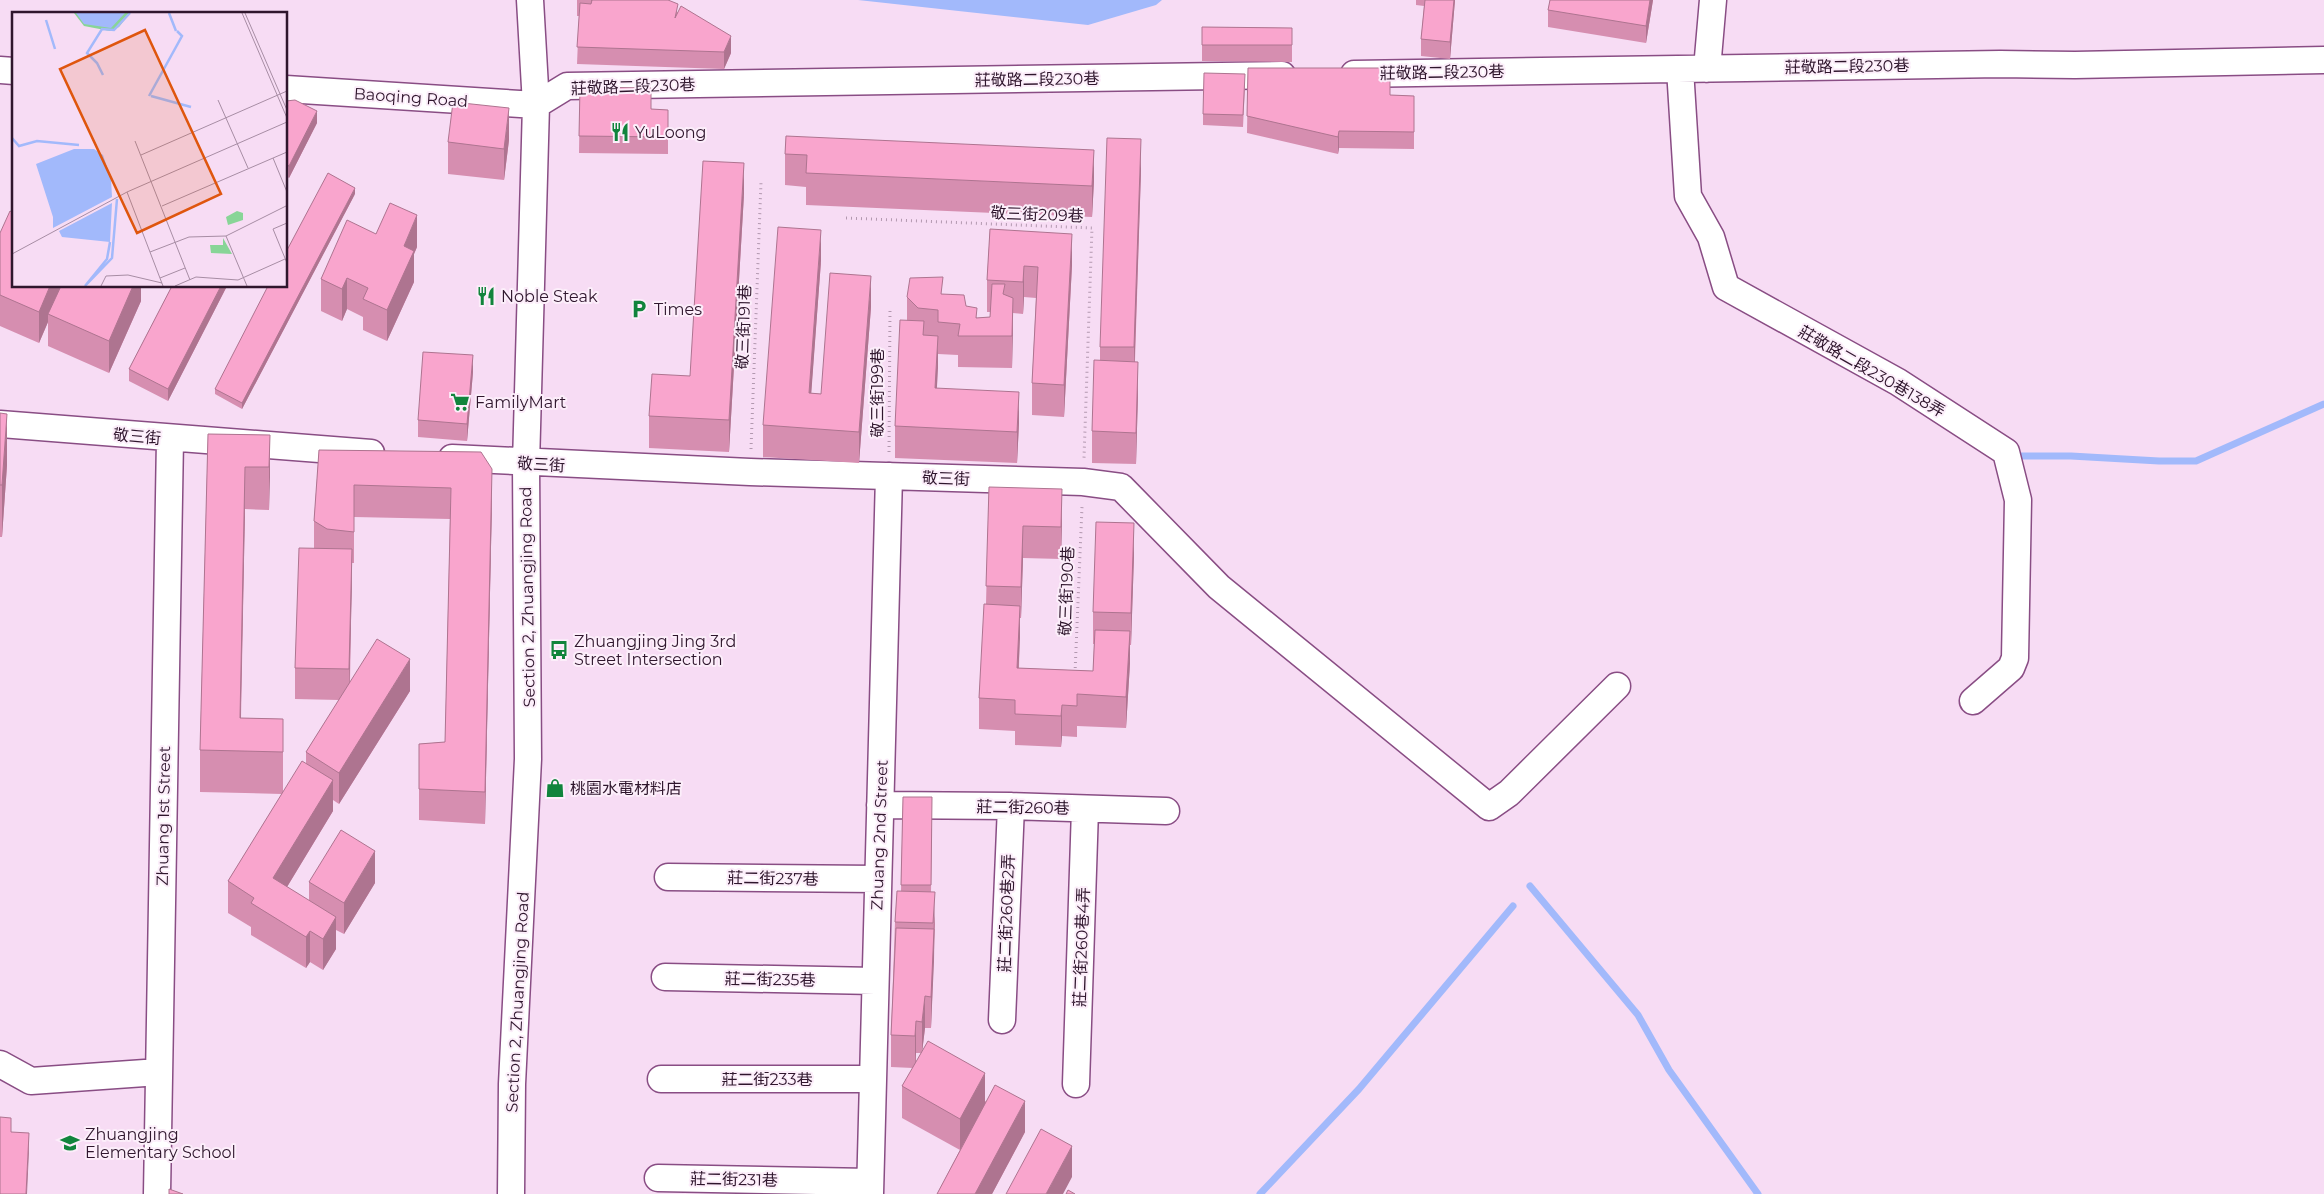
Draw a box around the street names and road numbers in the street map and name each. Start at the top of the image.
street label: 莊敬路二段230巷 [1784,56,1910,77]
street label: 莊敬路二段230巷 [1379,62,1505,83]
street label: 莊敬路二段230巷 [974,69,1100,90]
street label: 莊敬路二段230巷 [570,75,696,98]
street label: Baoqing Road [353,84,469,111]
street label: 敬三街209巷 [990,203,1084,226]
street label: 敬三街191巷 [733,284,754,370]
street label: 莊敬路二段230巷138弄 [1795,322,1948,421]
street label: 敬三街199巷 [868,348,887,438]
street label: 敬三街 [112,425,162,448]
street label: 敬三街 [517,454,565,475]
street label: 敬三街 [922,468,970,489]
street label: Section 2, Zhuangjing Road [516,486,539,708]
street label: 敬三街190巷 [1055,546,1078,636]
street label: Zhuang 1st Street [153,745,174,886]
street label: Zhuang 2nd Street [867,759,892,911]
street label: 莊二街260巷 [976,797,1070,818]
street label: 莊二街260巷2弄 [995,853,1018,973]
street label: 莊二街237巷 [727,868,819,889]
street label: 莊二街260巷4弄 [1070,887,1093,1007]
street label: Section 2, Zhuangjing Road [502,891,533,1113]
street label: 莊二街235巷 [724,969,816,990]
street label: 莊二街233巷 [721,1070,813,1089]
street label: 莊二街231巷 [690,1169,778,1190]

